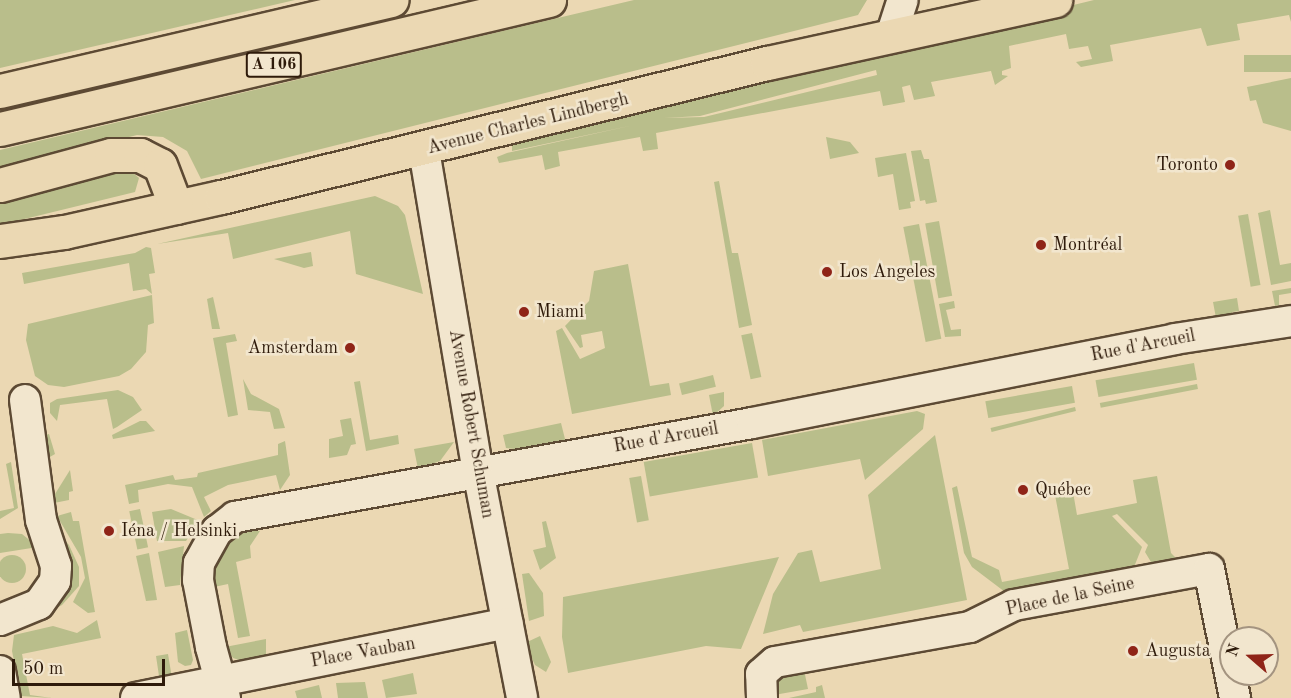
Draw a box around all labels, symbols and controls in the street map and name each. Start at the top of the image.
road number: A 106 [246,52,302,78]
street label: Avenue Charles Lindbergh [425,89,631,159]
place label: Toronto [1156,154,1218,176]
marker: Toronto [1223,158,1237,172]
place label: Montréal [1053,234,1122,256]
marker: Montréal [1034,238,1048,252]
place label: Los Angeles [839,261,935,283]
marker: Los Angeles [820,265,834,279]
place label: Miami [536,301,584,323]
marker: Miami [517,305,531,319]
street label: Rue d'Arcueil [1089,325,1197,367]
street label: Avenue Robert Schuman [444,328,498,520]
place label: Amsterdam [248,337,338,359]
marker: Amsterdam [343,341,357,355]
street label: Rue d'Arcueil [612,418,720,458]
place label: Québec [1035,479,1091,501]
marker: Québec [1016,483,1030,497]
place label: Iéna / Helsinki [121,520,237,542]
marker: Iéna / Helsinki [102,524,116,538]
street label: Place de la Seine [1004,573,1136,621]
north arrow [1219,626,1279,686]
street label: Place Vauban [309,633,417,673]
place label: Augusta [1145,640,1211,662]
text: N [1224,642,1244,659]
marker: Augusta [1126,644,1140,658]
scale bar [15,647,168,685]
text: 50 m [23,660,63,678]

